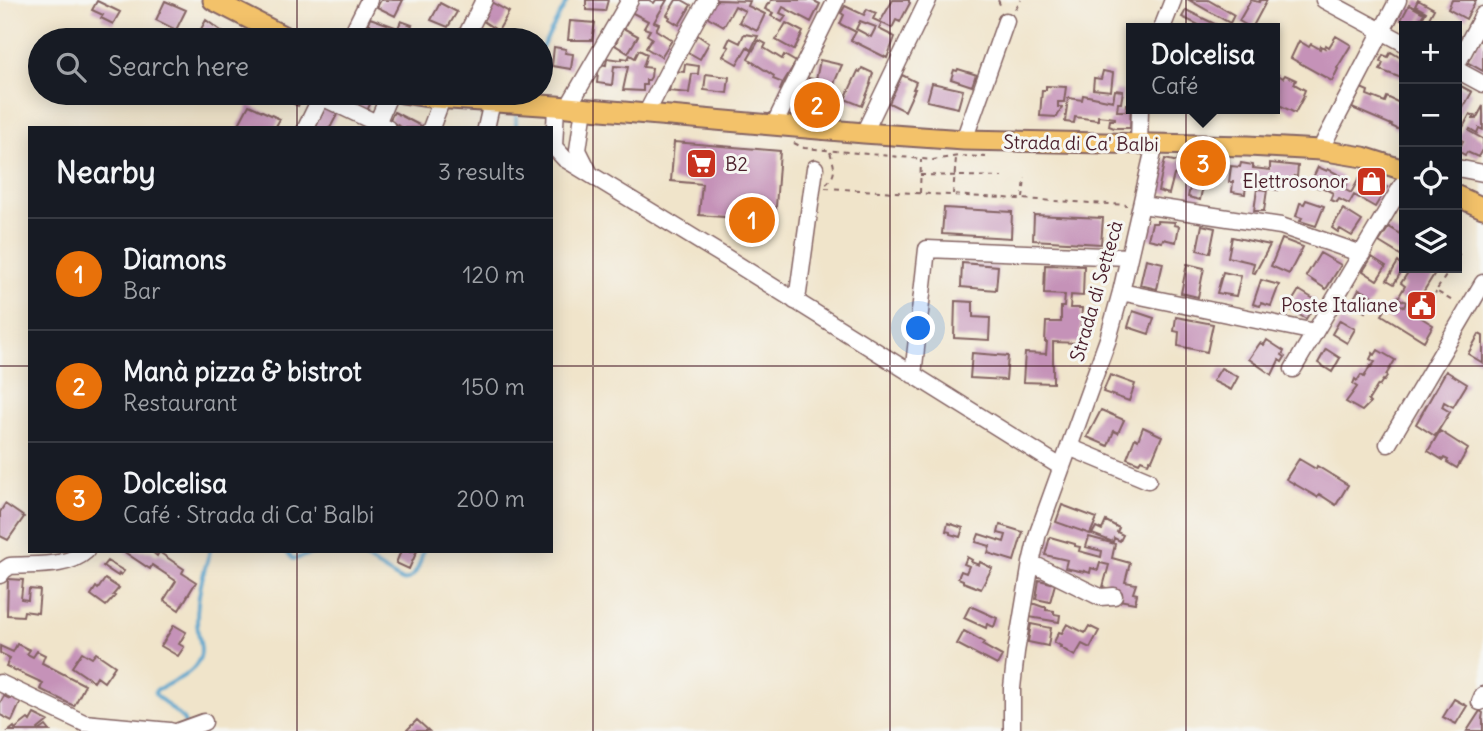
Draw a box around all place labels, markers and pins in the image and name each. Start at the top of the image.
pin: 2 [794,79,840,131]
pin: 3 [1180,137,1226,189]
supermarket icon: B2 [685,147,719,181]
place label: B2 [725,152,748,176]
shop icon: Elettrosonor [1354,164,1388,198]
place label: Elettrosonor [1243,169,1348,193]
pin: 1 [729,194,775,246]
public building icon: Poste Italiane [1404,288,1438,322]
place label: Poste Italiane [1281,293,1398,317]

